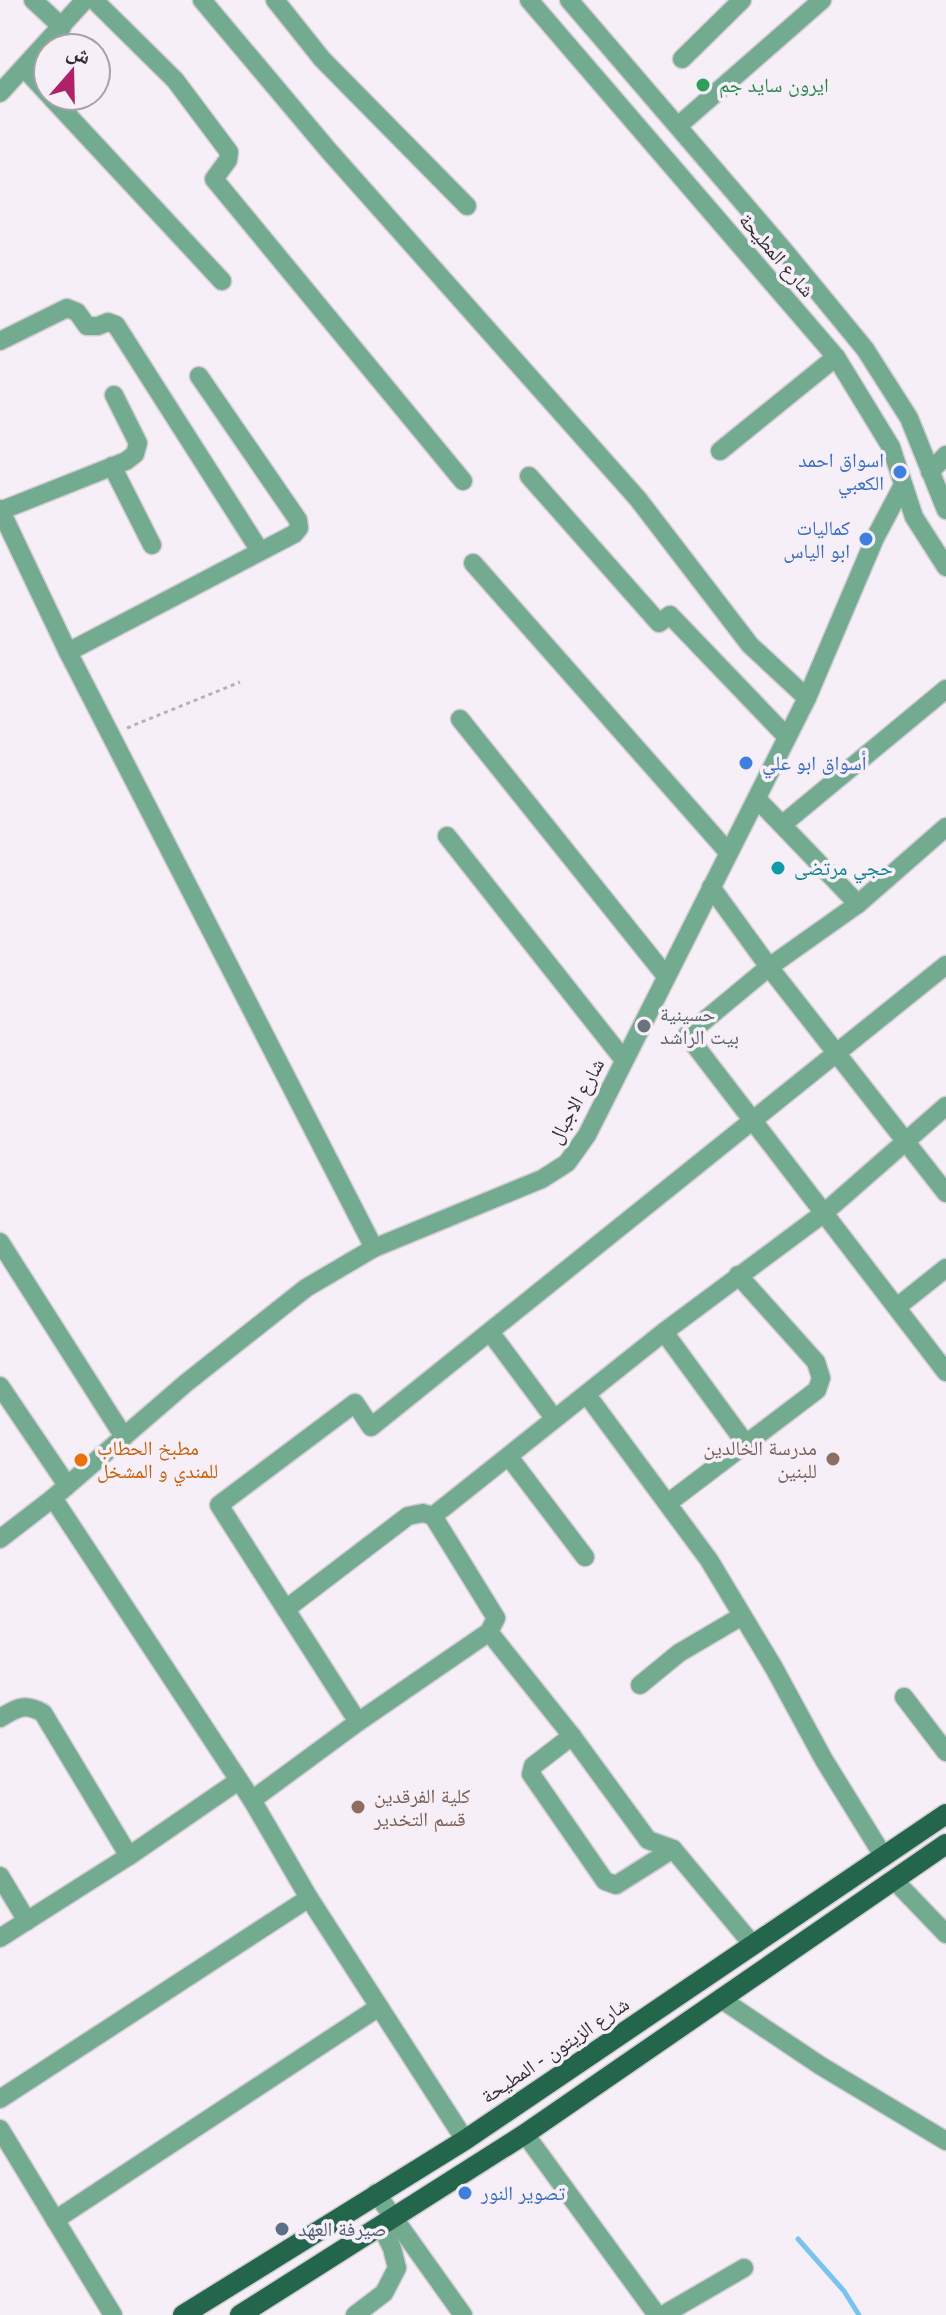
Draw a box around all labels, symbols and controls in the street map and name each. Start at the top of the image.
north arrow [32,32,112,112]
text: ش [63,38,94,70]
place label: ايرون سايد جم [719,74,829,99]
marker: ايرون سايد جم [694,76,712,94]
street label: شارع المطيحة [733,209,819,302]
place label: اسواق احمد الكعبي [798,449,884,499]
marker: اسواق احمد الكعبي [891,463,909,481]
place label: كماليات ابو الياس [783,517,850,563]
marker: كماليات ابو الياس [857,530,875,548]
place label: أسواق ابو علي [762,751,866,779]
marker: أسواق ابو علي [737,754,755,772]
place label: حجي مرتضى [794,857,893,884]
marker: حجي مرتضى [769,859,787,877]
place label: حسينية بيت الراشد [660,1003,739,1049]
marker: حسينية بيت الراشد [635,1017,653,1035]
street label: شارع الاجبال [544,1054,610,1149]
place label: مطبخ الحطاب للمندي و المشخل [97,1437,218,1487]
place label: مدرسة الخالدين للبنين [703,1437,817,1483]
marker: مدرسة الخالدين للبنين [824,1450,842,1468]
marker: مطبخ الحطاب للمندي و المشخل [72,1451,90,1469]
place label: كلية الفرقدين قسم التخدير [373,1785,470,1833]
marker: كلية الفرقدين قسم التخدير [349,1798,367,1816]
street label: شارع الزيتون - المطيحة [477,1993,634,2109]
place label: تصوير النور [480,2182,565,2204]
marker: تصوير النور [456,2184,474,2202]
place label: صيرفة العهد [298,2218,386,2241]
marker: صيرفة العهد [273,2220,291,2238]

